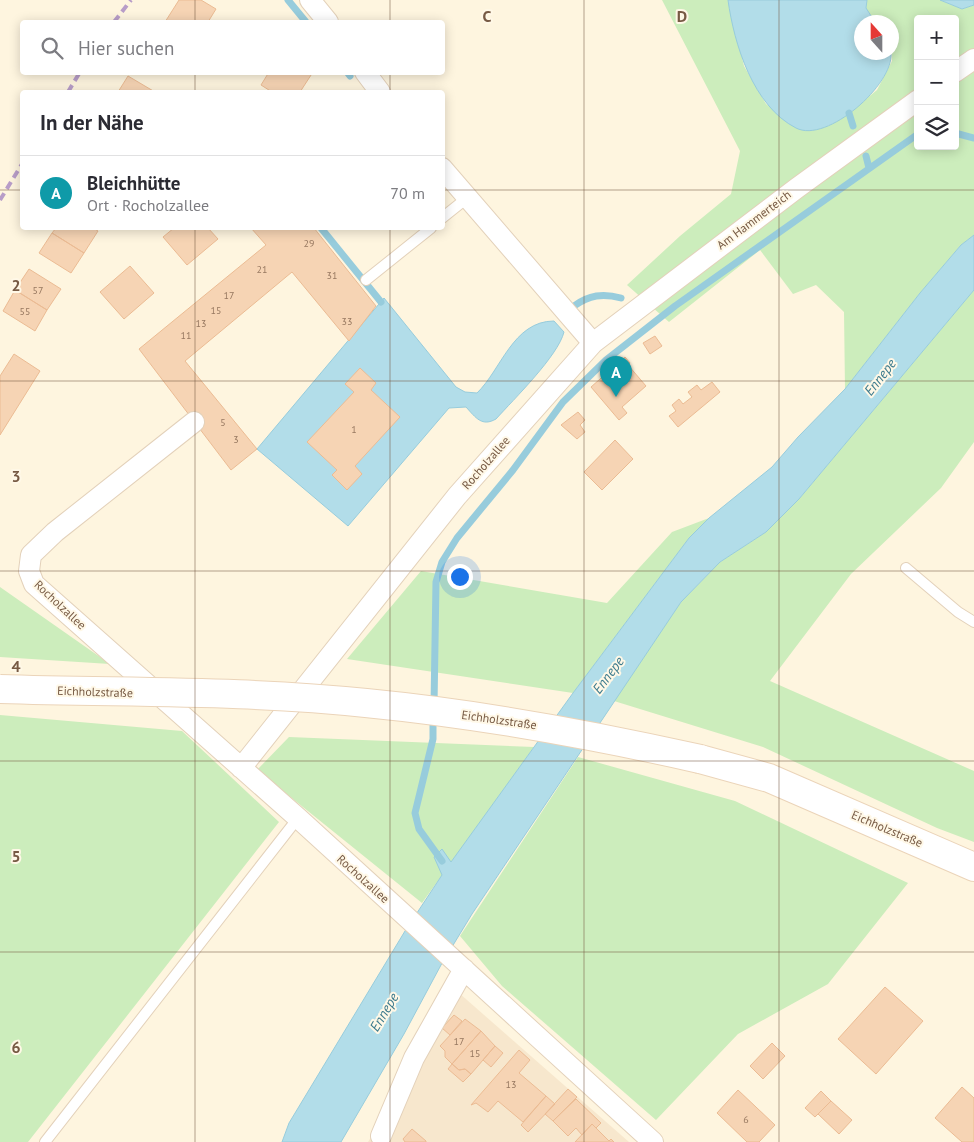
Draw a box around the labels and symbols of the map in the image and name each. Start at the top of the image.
text: C [483,6,492,26]
text: D [677,6,687,26]
north arrow [854,15,899,60]
street label: Am Hammerteich [714,187,794,252]
house number: 29 [304,237,314,250]
house number: 21 [257,263,267,276]
house number: 31 [327,269,337,282]
text: 2 [11,275,21,295]
house number: 57 [33,284,43,297]
house number: 17 [224,289,234,302]
house number: 15 [211,304,221,317]
house number: 55 [20,305,30,318]
house number: 33 [342,315,352,328]
house number: 13 [196,317,206,330]
house number: 11 [181,329,191,342]
water label: Ennepe [860,355,900,399]
pin: A [600,356,632,397]
house number: 5 [220,416,226,429]
house number: 1 [351,423,357,436]
house number: 3 [233,433,239,446]
street label: Rocholzallee [459,433,513,492]
text: 3 [11,466,21,486]
your location [447,564,473,590]
street label: Rocholzallee [31,577,89,632]
water label: Ennepe [588,652,628,697]
text: 4 [11,656,21,676]
street label: Eichholzstraße [57,683,133,700]
street label: Eichholzstraße [460,707,538,732]
street label: Eichholzstraße [849,807,925,850]
text: 5 [11,846,21,866]
street label: Rocholzallee [334,851,393,906]
water label: Ennepe [366,989,403,1035]
house number: 17 [454,1035,464,1048]
text: 6 [11,1037,21,1057]
house number: 15 [470,1047,480,1060]
house number: 13 [506,1078,516,1091]
house number: 6 [743,1113,749,1126]

